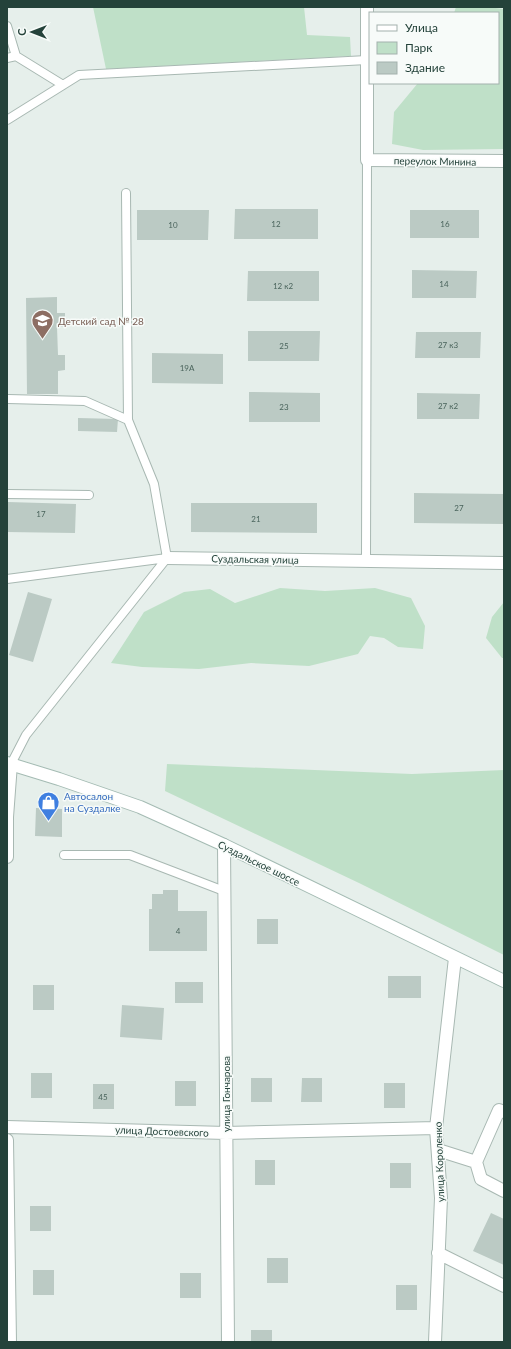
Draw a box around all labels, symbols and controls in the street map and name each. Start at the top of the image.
north arrow [12,12,52,52]
legend [369,12,499,84]
text: Улица [405,20,438,35]
text: С [15,28,28,36]
text: Парк [405,40,433,55]
text: Здание [405,60,445,75]
street label: переулок Минина [394,154,476,168]
house number: 12 [271,219,281,229]
house number: 16 [440,219,450,229]
house number: 10 [168,220,178,230]
house number: 14 [439,279,449,289]
house number: 12 к2 [273,281,293,291]
school or university icon: Детский сад № 28 [29,308,55,341]
place label: Детский сад № 28 [58,315,144,327]
house number: 27 к3 [438,340,458,350]
house number: 25 [279,341,289,351]
house number: 19А [180,363,195,373]
house number: 27 к2 [438,401,458,411]
house number: 23 [279,402,289,412]
house number: 27 [454,503,464,513]
house number: 17 [36,509,46,519]
house number: 21 [251,514,261,524]
street label: Суздальская улица [211,552,299,566]
shop icon: Автосалон на Суздалке [36,789,62,822]
place label: Автосалон на Суздалке [64,790,121,814]
street label: Суздальское шоссе [216,838,302,888]
house number: 4 [176,926,181,936]
street label: улица Гончарова [220,1056,232,1132]
house number: 45 [98,1092,108,1102]
street label: улица Короленко [432,1121,446,1202]
street label: улица Достоевского [115,1123,209,1139]

